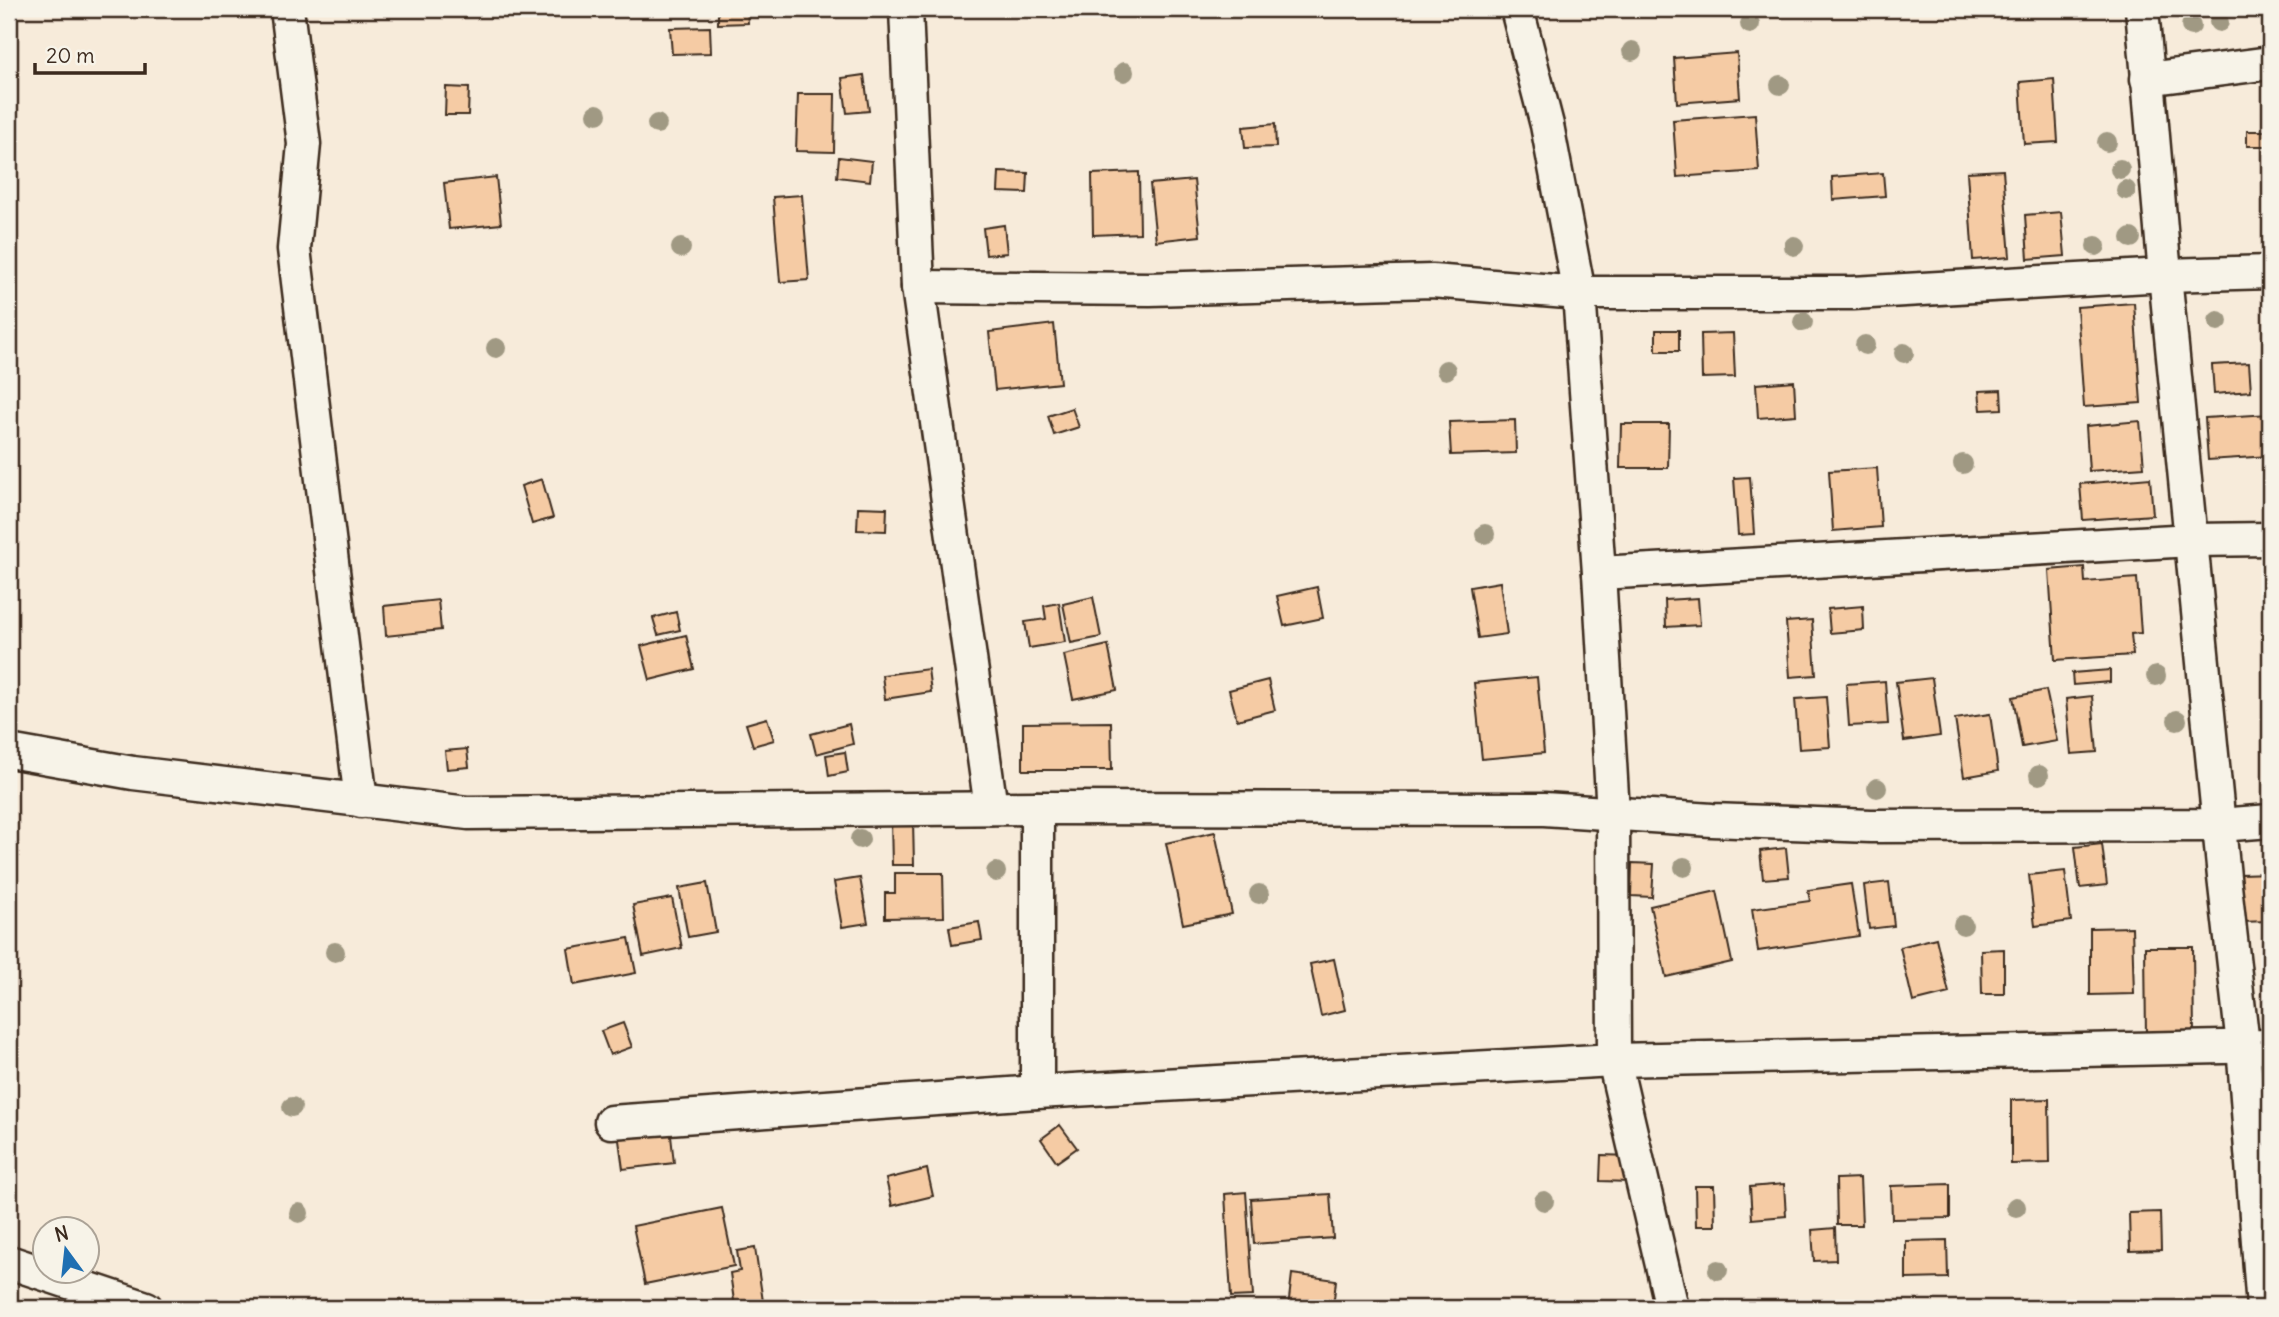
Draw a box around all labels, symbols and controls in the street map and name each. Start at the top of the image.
scale bar [35,32,145,76]
text: 20 m [46,42,95,69]
north arrow [32,1216,102,1286]
text: N [52,1220,71,1247]

